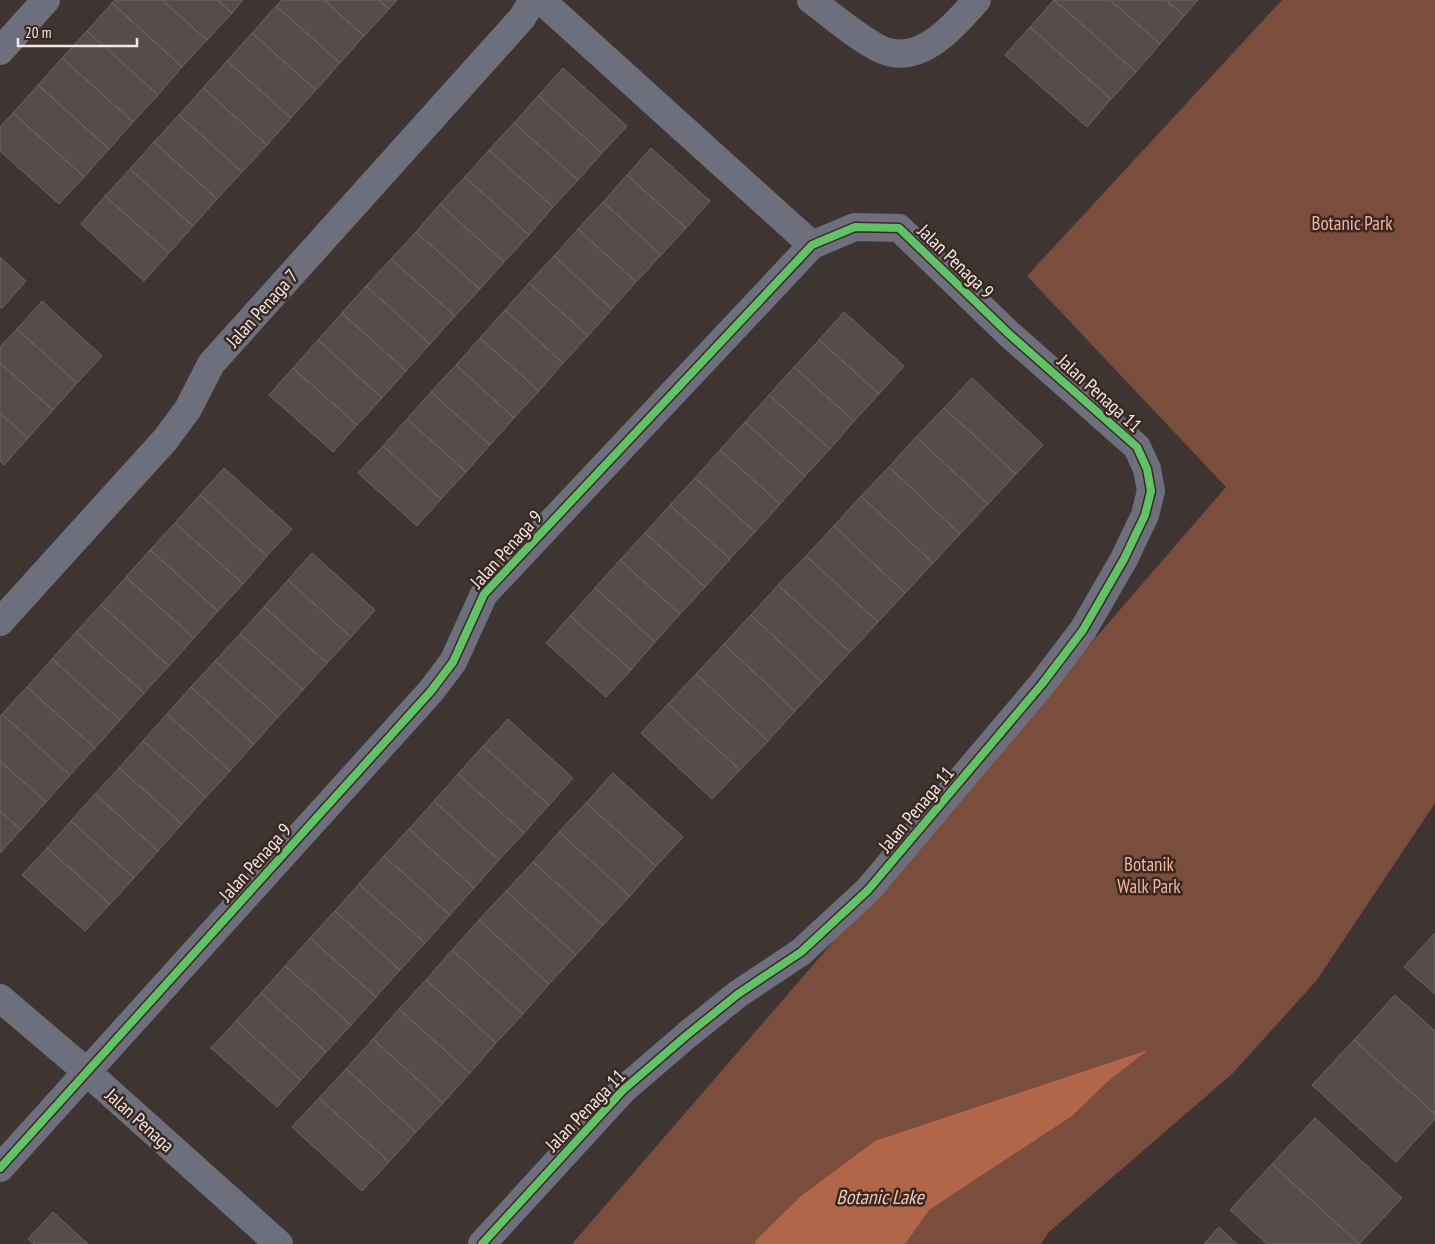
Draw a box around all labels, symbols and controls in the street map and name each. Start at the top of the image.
scale bar [18,15,136,47]
text: 20 m [25,23,51,42]
park label: Botanic Park [1311,211,1393,235]
street label: Jalan Penaga 9 [912,218,999,303]
street label: Jalan Penaga 7 [220,264,303,353]
street label: Jalan Penaga 11 [1052,348,1147,437]
street label: Jalan Penaga 9 [464,505,547,594]
street label: Jalan Penaga 11 [872,761,959,858]
street label: Jalan Penaga 9 [213,818,296,907]
park label: Botanik Walk Park [1117,852,1181,898]
street label: Jalan Penaga 11 [539,1064,630,1157]
street label: Jalan Penaga [100,1082,179,1157]
water label: Botanic Lake [836,1184,925,1210]

